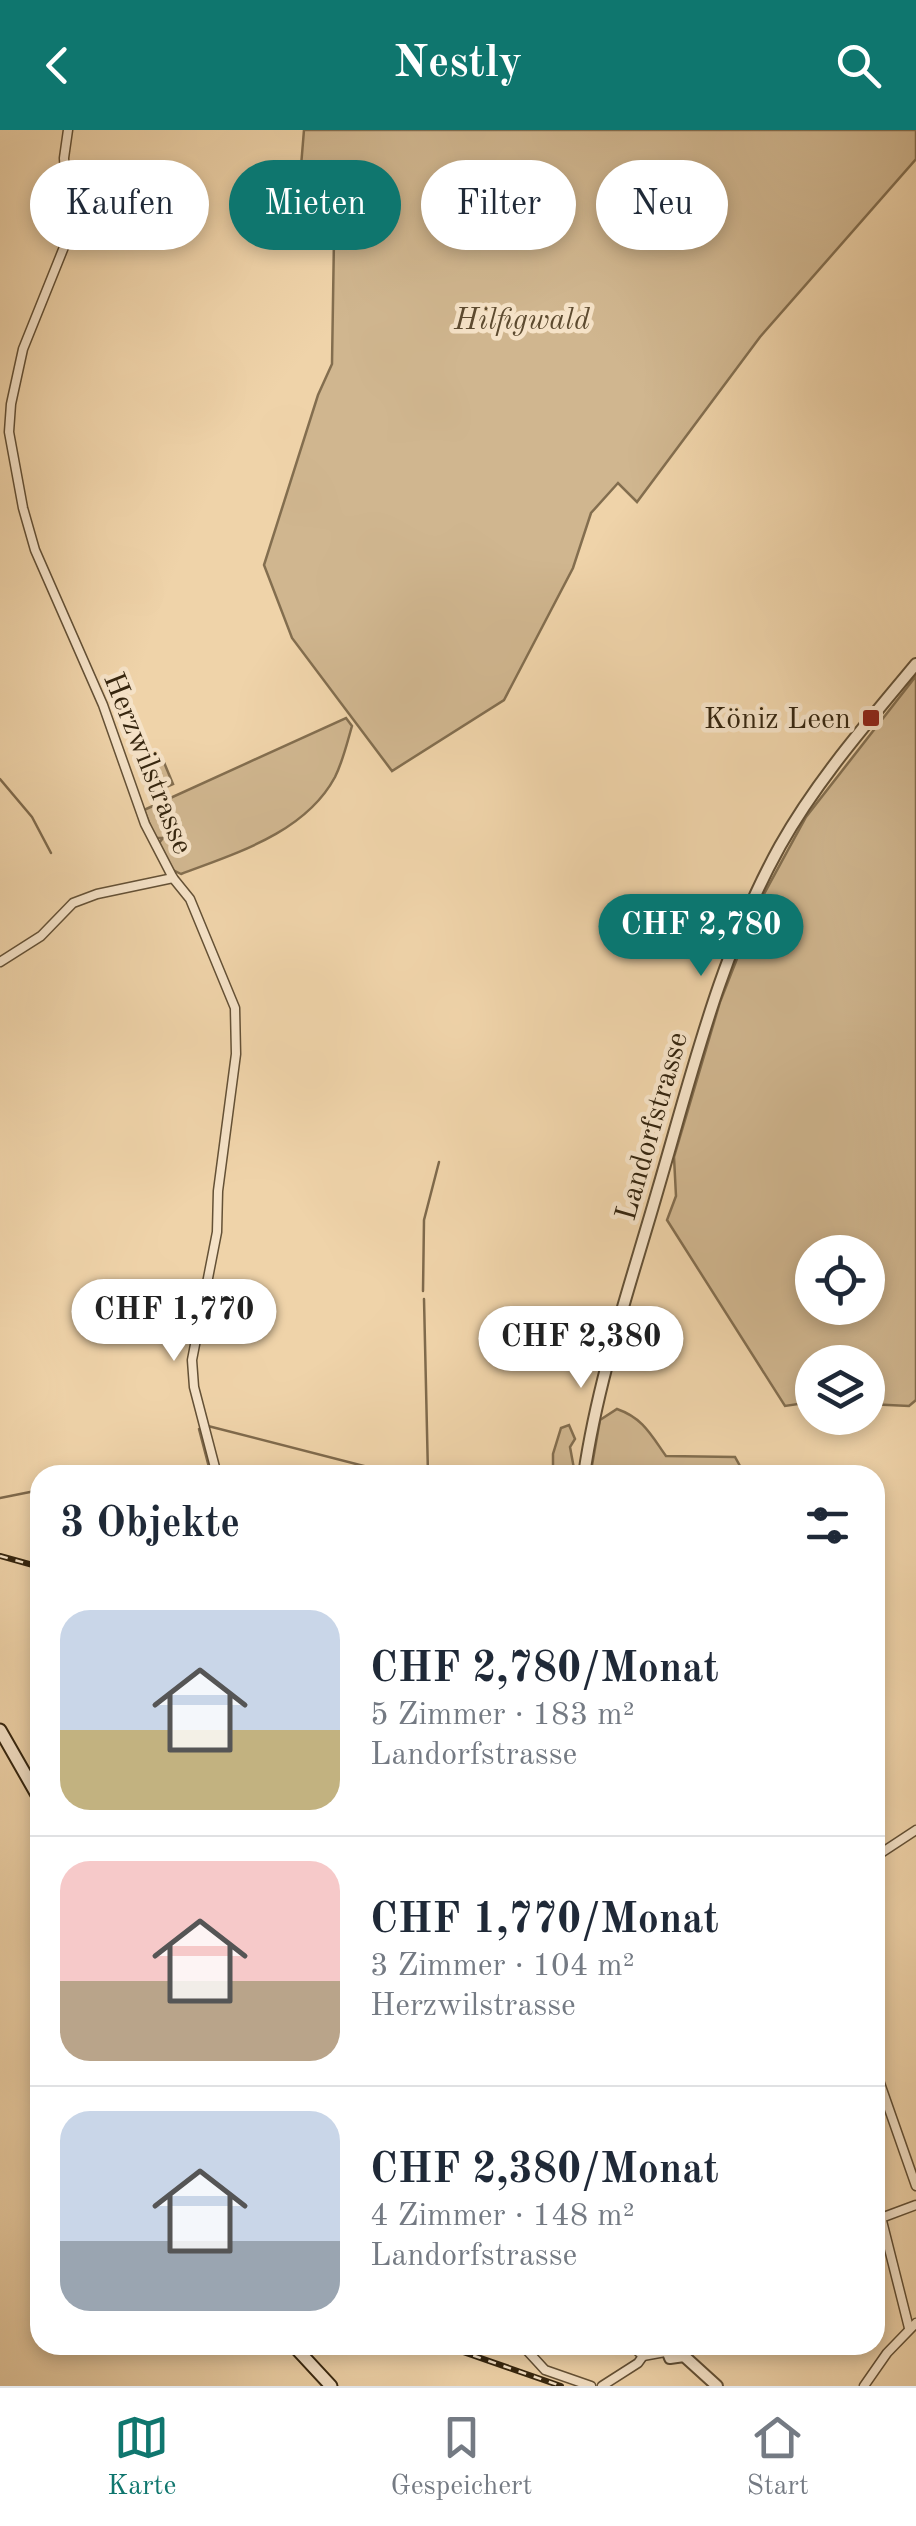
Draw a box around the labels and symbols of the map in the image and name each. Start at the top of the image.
park label: Hilfigwald [453,306,591,336]
street label: Herzwilstrasse [97,669,197,859]
place label: Köniz Leen [704,705,851,735]
marker: Köniz Leen [860,707,882,729]
pin: CHF 2,780 [587,894,815,979]
street label: Landorfstrasse [612,1029,694,1224]
pin: CHF 1,770 [60,1279,288,1364]
pin: CHF 2,380 [467,1306,695,1391]

